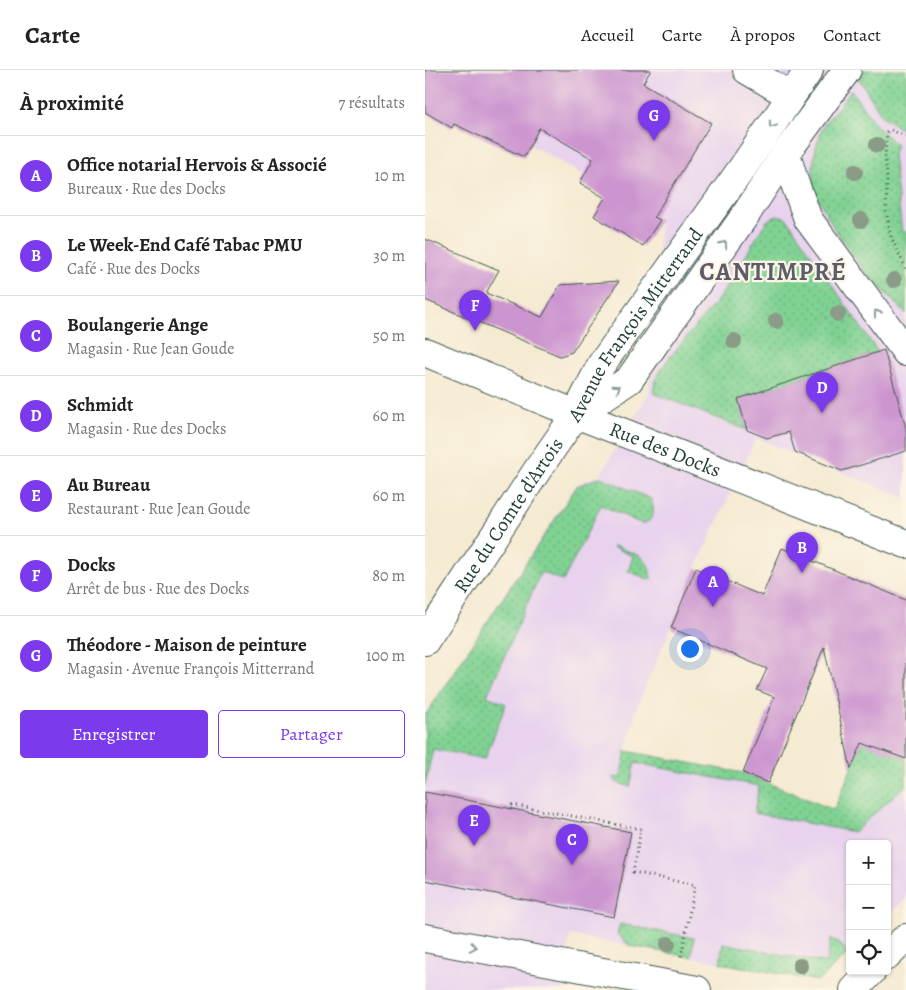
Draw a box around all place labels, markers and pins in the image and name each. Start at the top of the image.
pin: G [638,100,670,141]
pin: F [459,290,491,331]
pin: D [806,372,838,413]
pin: B [786,532,818,573]
pin: A [697,566,729,607]
pin: E [458,805,490,846]
pin: C [556,824,588,865]

